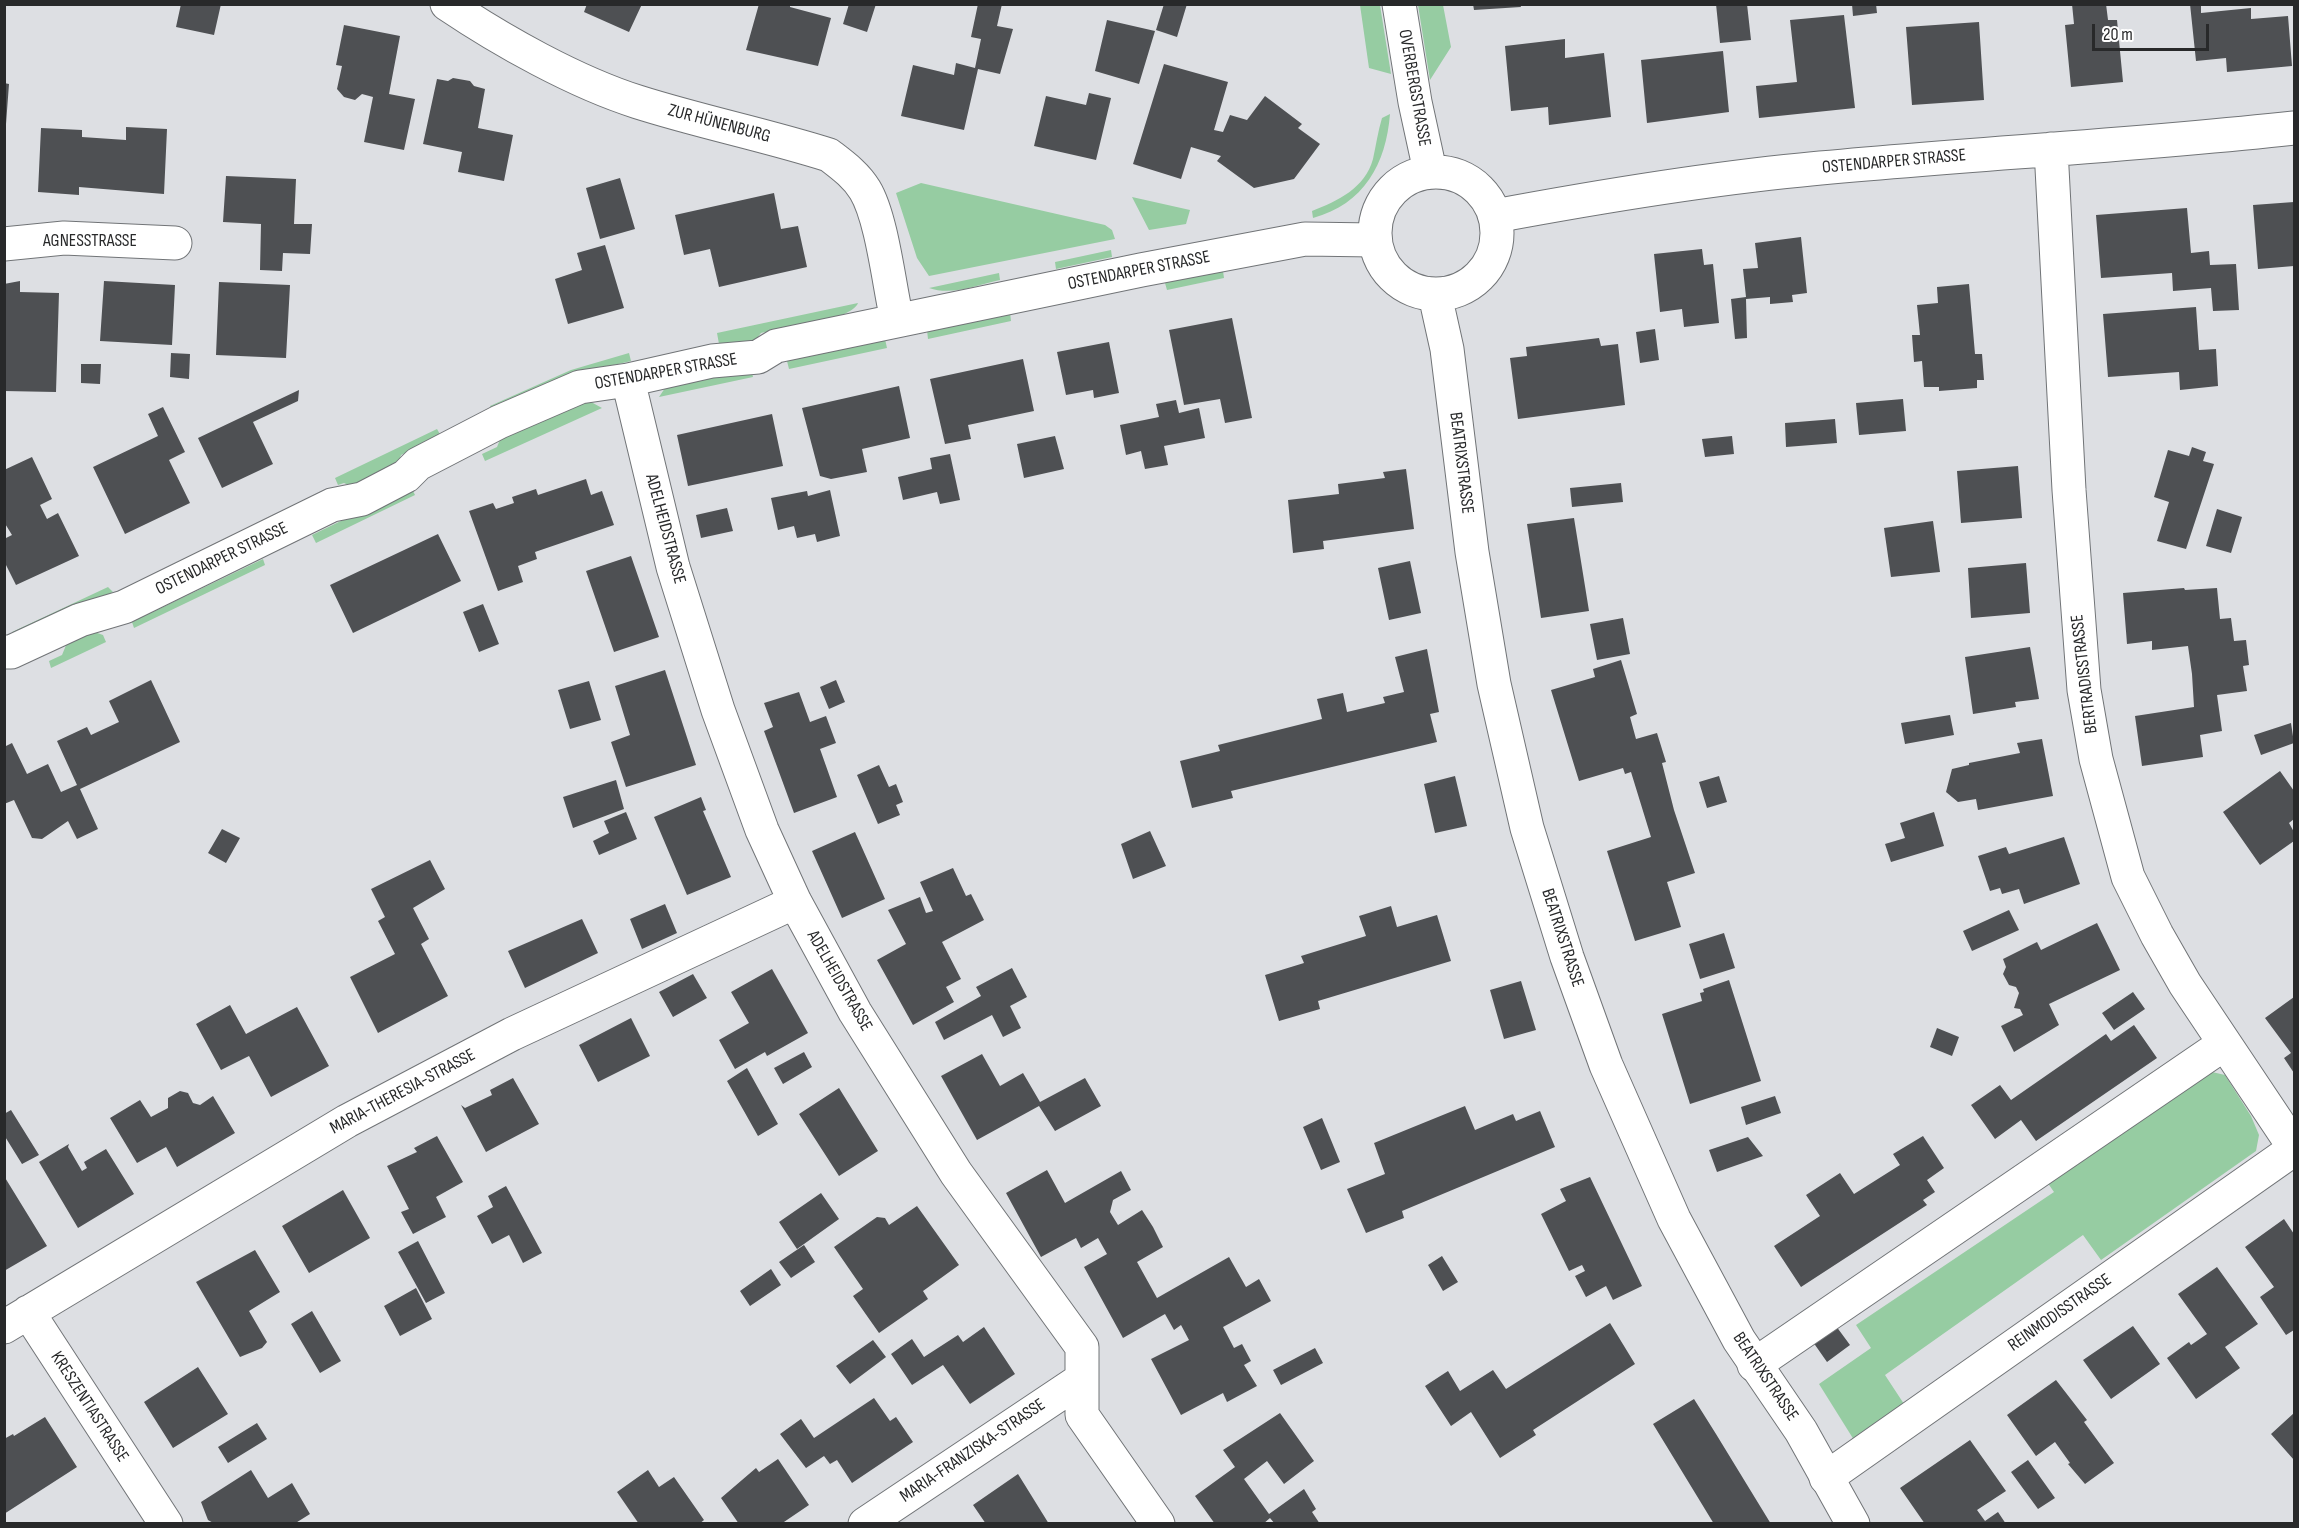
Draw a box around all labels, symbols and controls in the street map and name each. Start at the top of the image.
scale bar [2095,12,2212,50]
text: 20 m [2103,24,2133,45]
street label: OVERBERGSTRASSE [1393,28,1435,148]
street label: ZUR HÜNENBURG [665,100,773,148]
street label: OSTENDARPER STRASSE [1821,145,1967,179]
street label: AGNESSTRASSE [43,230,137,252]
street label: OSTENDARPER STRASSE [1066,247,1212,295]
street label: OSTENDARPER STRASSE [593,349,739,395]
street label: BEATRIXSTRASSE [1444,411,1478,515]
street label: ADELHEIDSTRASSE [640,472,690,586]
street label: OSTENDARPER STRASSE [152,518,292,600]
street label: BERTRADISSTRASSE [2067,613,2103,735]
street label: BEATRIXSTRASSE [1536,886,1588,990]
street label: ADELHEIDSTRASSE [801,927,877,1035]
street label: MARIA-THERESIA-STRASSE [327,1045,479,1139]
street label: REINMODISSTRASSE [2004,1269,2116,1357]
street label: BEATRIXSTRASSE [1727,1329,1803,1425]
street label: KRESZENTIASTRASSE [45,1348,133,1466]
street label: MARIA-FRANZISKA-STRASSE [896,1394,1050,1508]

